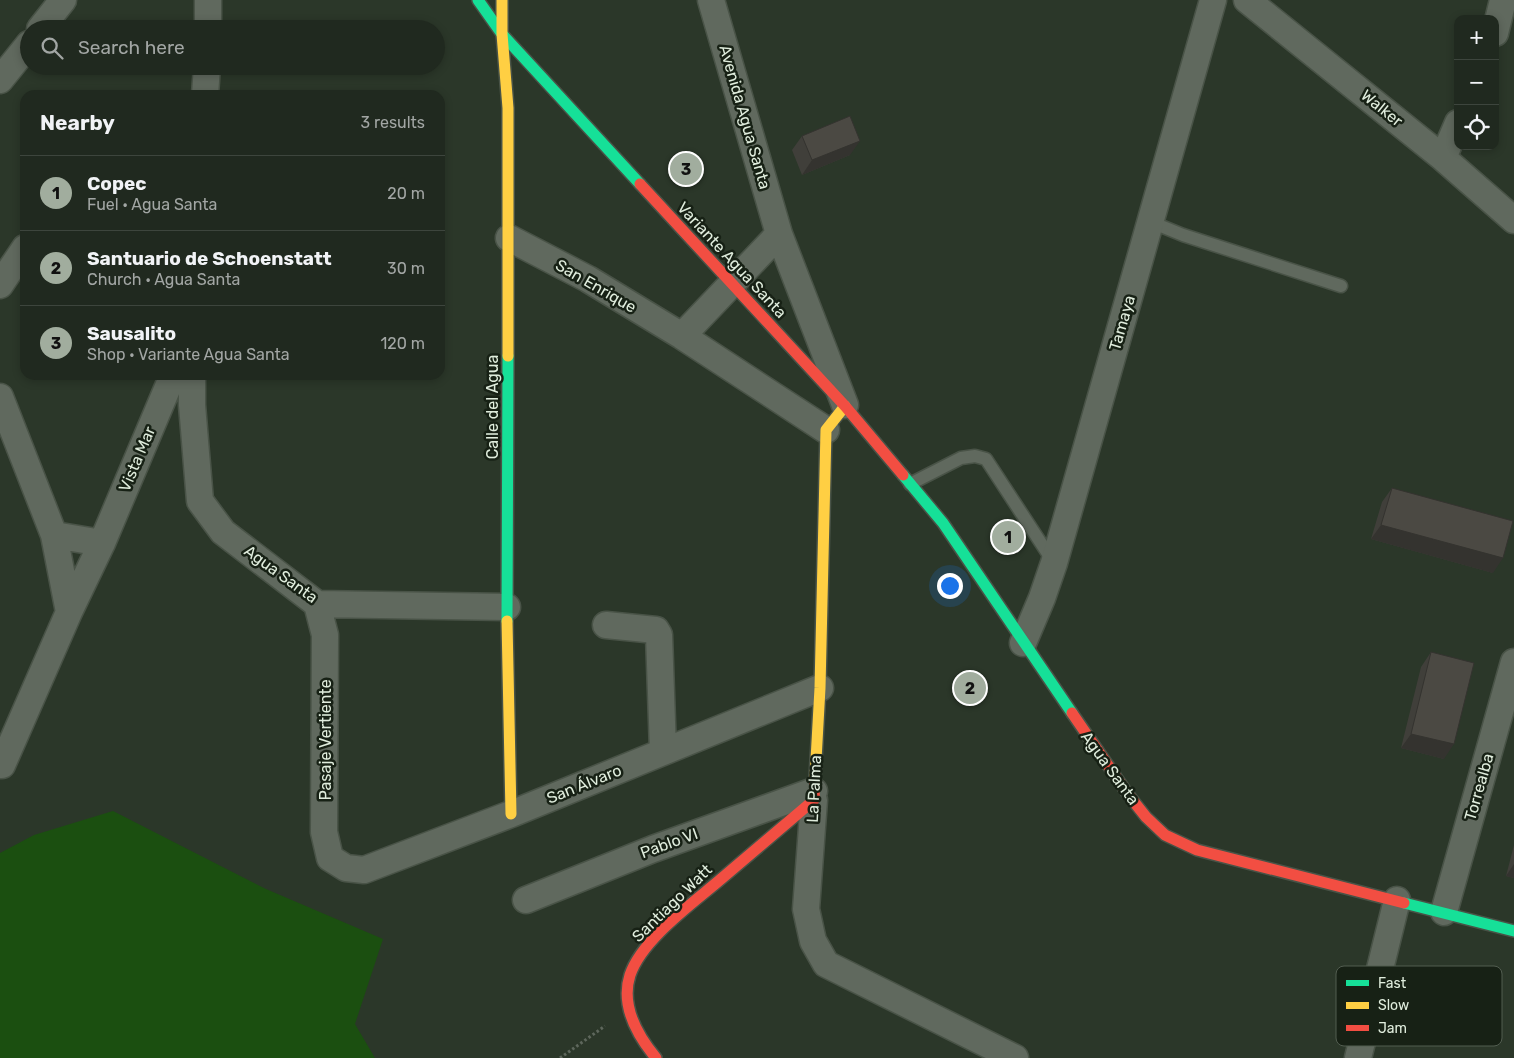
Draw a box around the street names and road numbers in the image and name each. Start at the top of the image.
street label: Avenida Agua Santa [715,43,775,191]
street label: Walker [1357,85,1407,131]
street label: Variante Agua Santa [673,198,791,322]
street label: San Enrique [552,255,640,317]
street label: Tamaya [1105,293,1139,353]
street label: Calle del Agua [483,355,502,459]
street label: Vista Mar [115,423,159,495]
street label: Agua Santa [241,541,321,607]
street label: Pasaje Vertiente [316,679,335,801]
street label: Agua Santa [1077,728,1143,808]
street label: Torrealba [1460,751,1498,823]
street label: La Palma [803,755,825,823]
street label: San Álvaro [544,760,624,808]
street label: Pablo VI [638,824,700,862]
street label: Santiago Watt [628,860,716,946]

